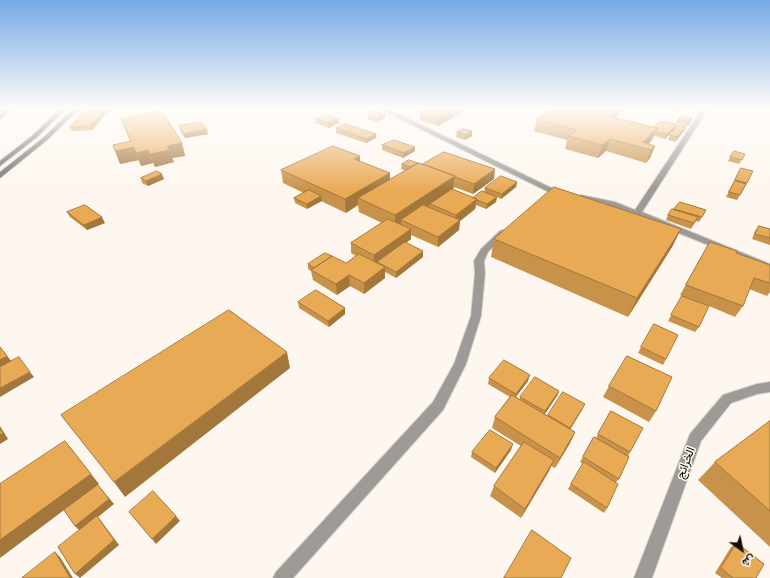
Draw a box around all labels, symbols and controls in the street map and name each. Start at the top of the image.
street label: الخرائج [673,445,699,481]
north arrow [722,530,762,570]
text: ش [740,551,758,570]

